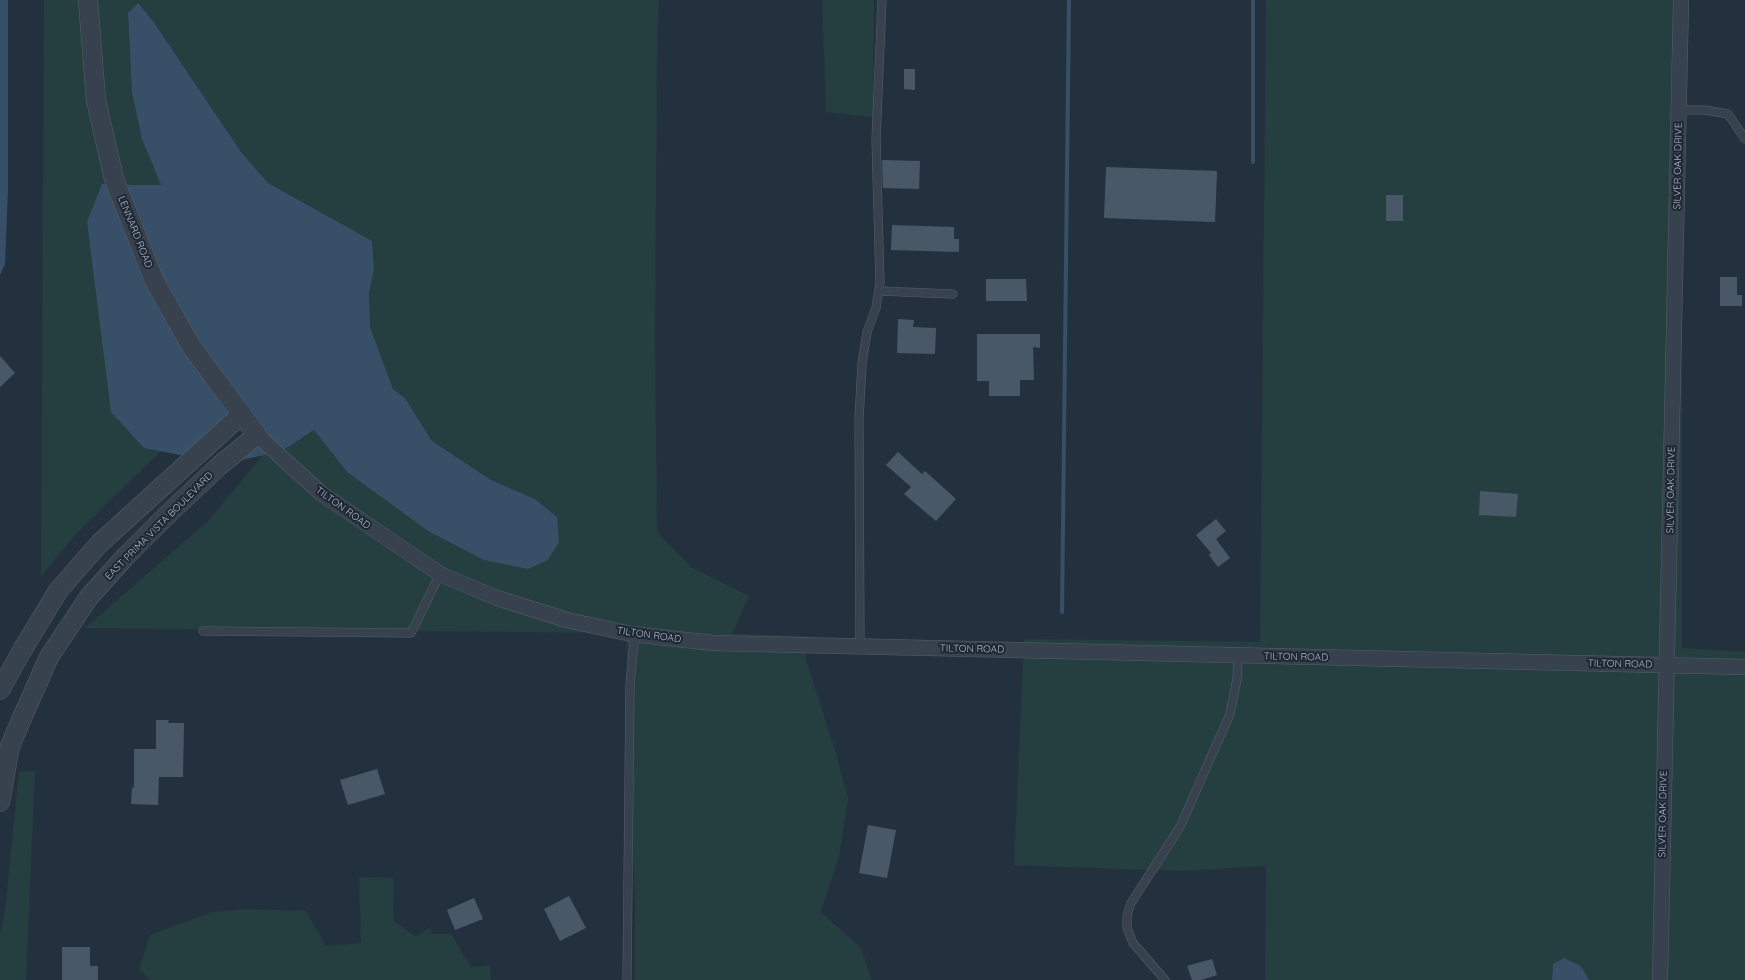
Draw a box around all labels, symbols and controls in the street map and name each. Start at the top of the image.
street label: SILVER OAK DRIVE [1671,122,1685,210]
street label: LENNARD ROAD [115,194,155,270]
street label: SILVER OAK DRIVE [1664,446,1678,534]
street label: EAST PRIMA VISTA BOULEVARD [103,470,215,582]
street label: TILTON ROAD [313,484,373,532]
street label: TILTON ROAD [616,625,682,645]
street label: TILTON ROAD [940,642,1004,656]
street label: TILTON ROAD [1264,650,1328,664]
street label: TILTON ROAD [1588,657,1652,671]
street label: SILVER OAK DRIVE [1656,770,1670,858]

